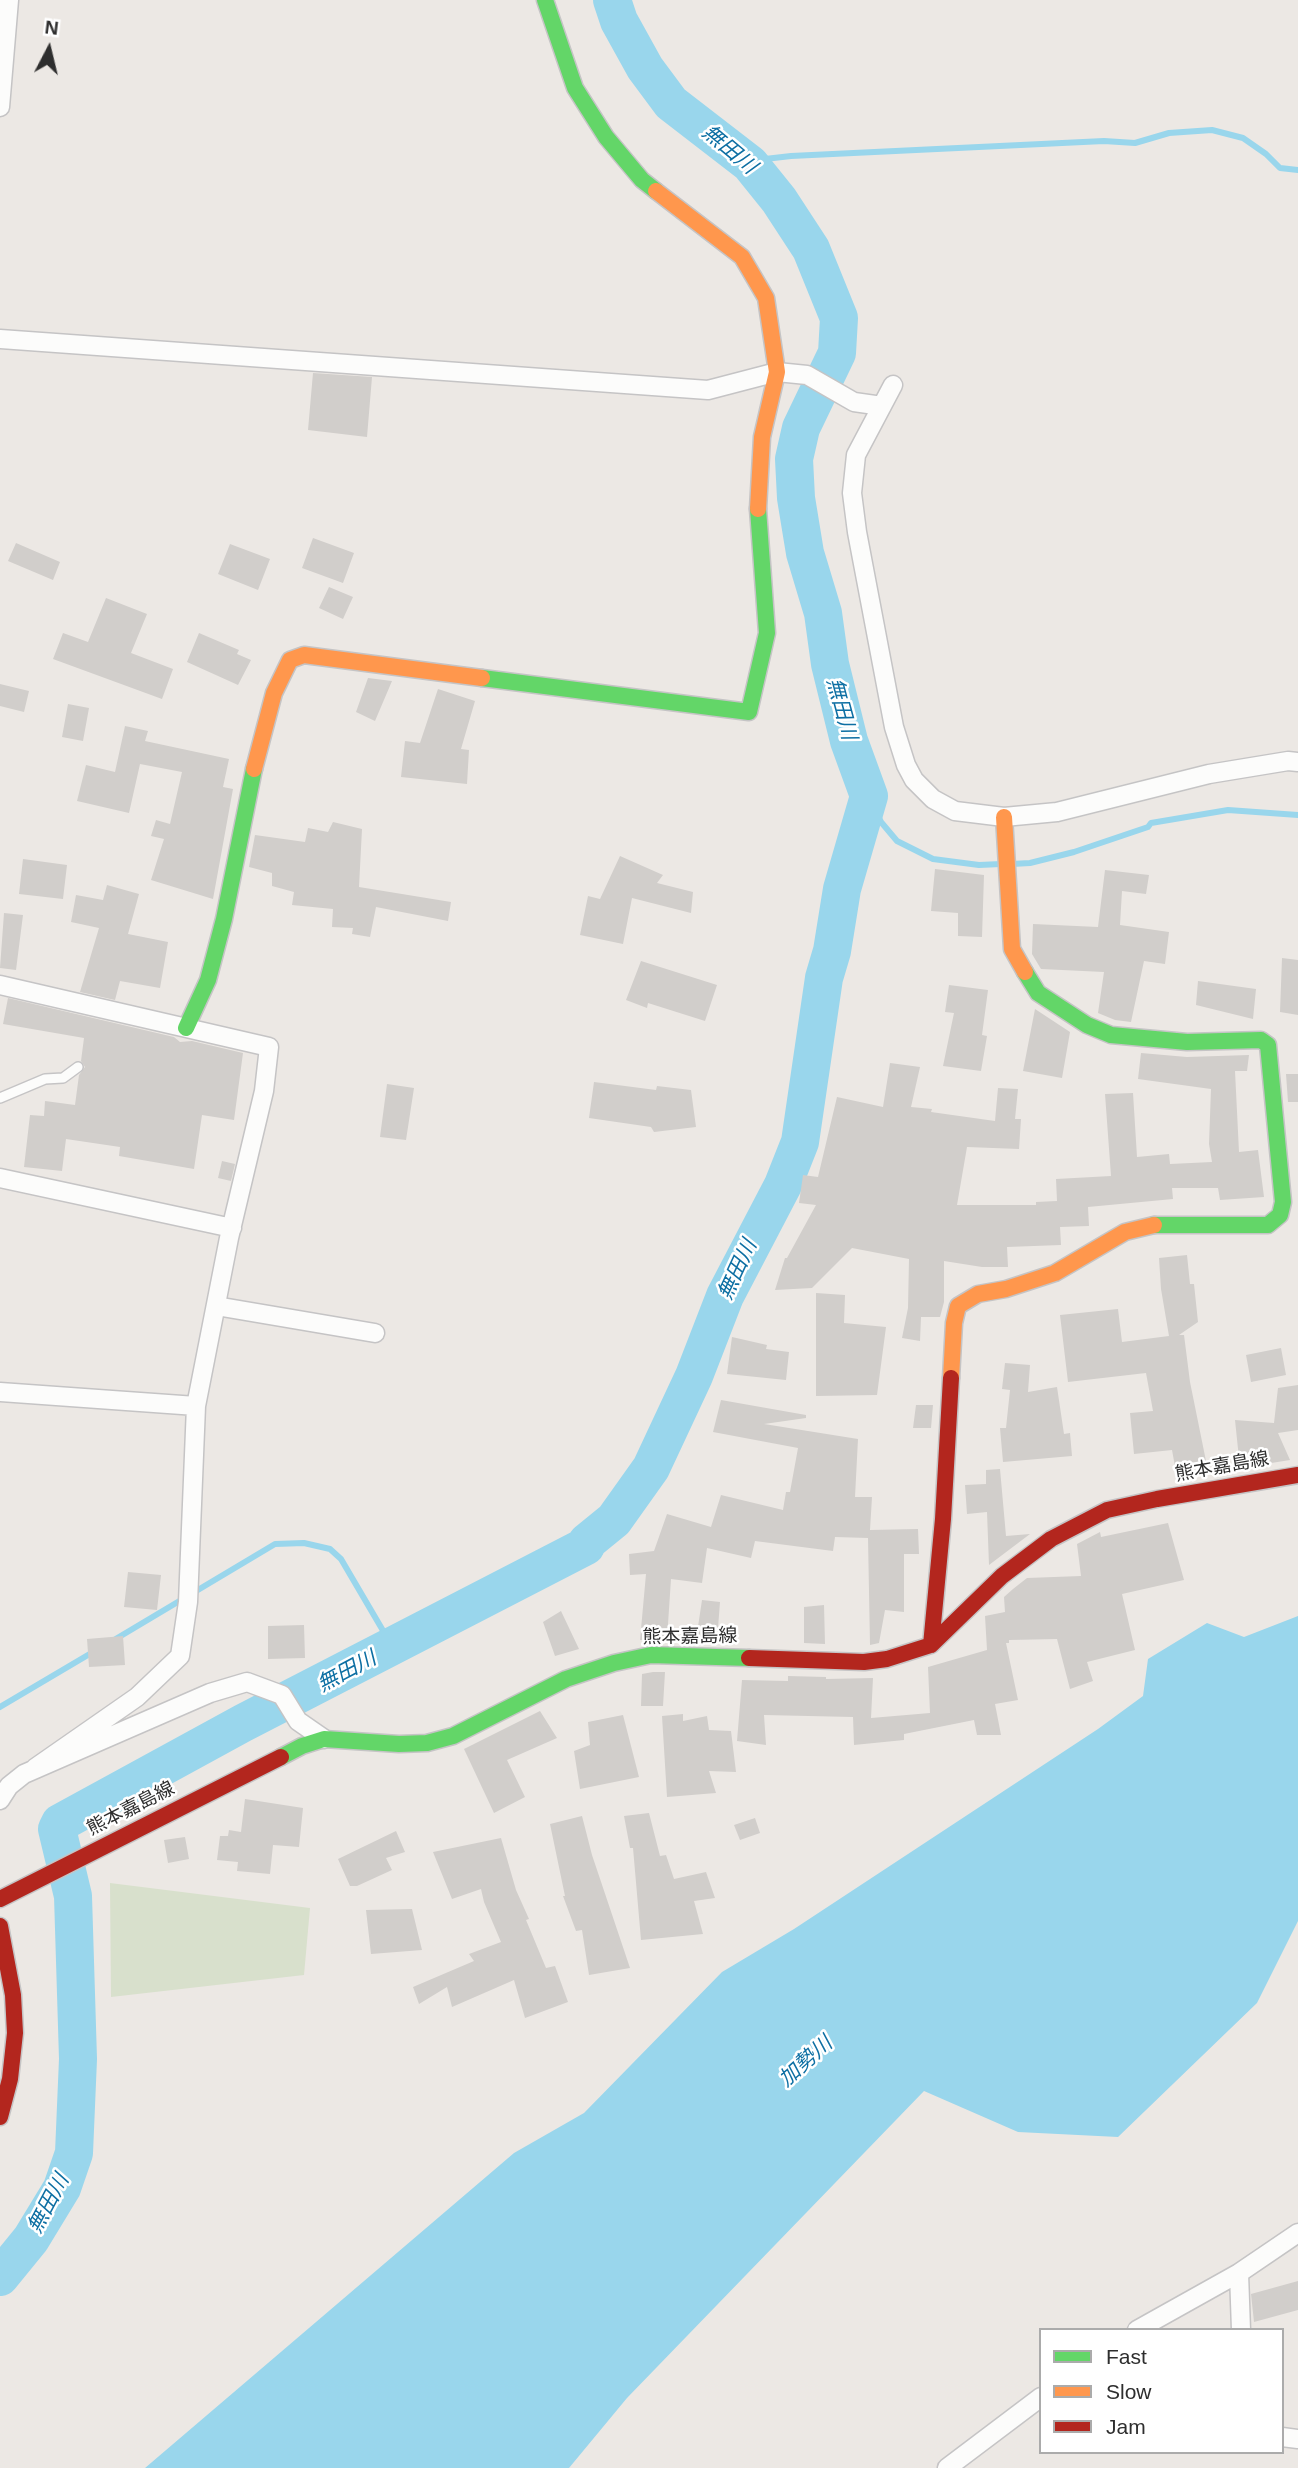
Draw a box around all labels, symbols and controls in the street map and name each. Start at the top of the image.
north arrow [14,14,84,84]
text: N [44,16,60,39]
water label: 無田川 [697,120,761,180]
water label: 無田川 [821,675,861,743]
water label: 無田川 [713,1236,763,1304]
street label: 熊本嘉島線 [1173,1448,1271,1486]
street label: 熊本嘉島線 [642,1625,738,1649]
water label: 無田川 [313,1646,381,1698]
street label: 熊本嘉島線 [84,1777,178,1841]
water label: 加勢川 [774,2032,838,2092]
water label: 無田川 [23,2170,75,2238]
legend [1039,2328,1284,2454]
text: Fast [1106,2345,1147,2368]
text: Slow [1106,2380,1152,2403]
text: Jam [1106,2415,1146,2438]

